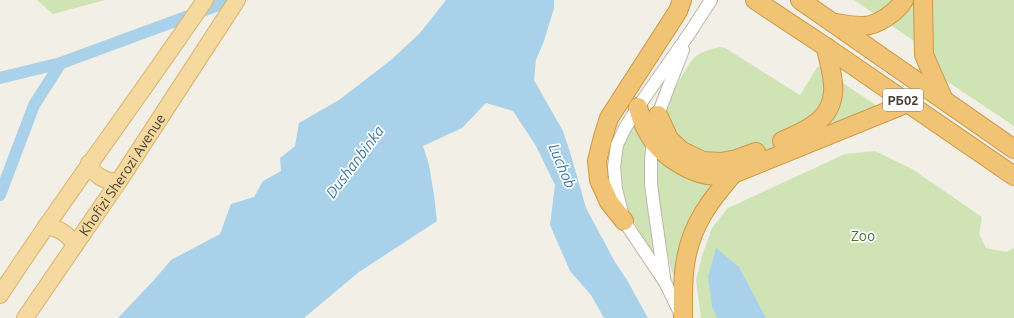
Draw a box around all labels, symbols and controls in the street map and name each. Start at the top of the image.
road number: РБ02 [883,89,923,111]
street label: Khofizi Sherozi Avenue [76,111,169,239]
water label: Dushanbinka [322,122,387,201]
water label: Luchob [546,141,579,191]
park label: Zoo [851,228,875,244]

